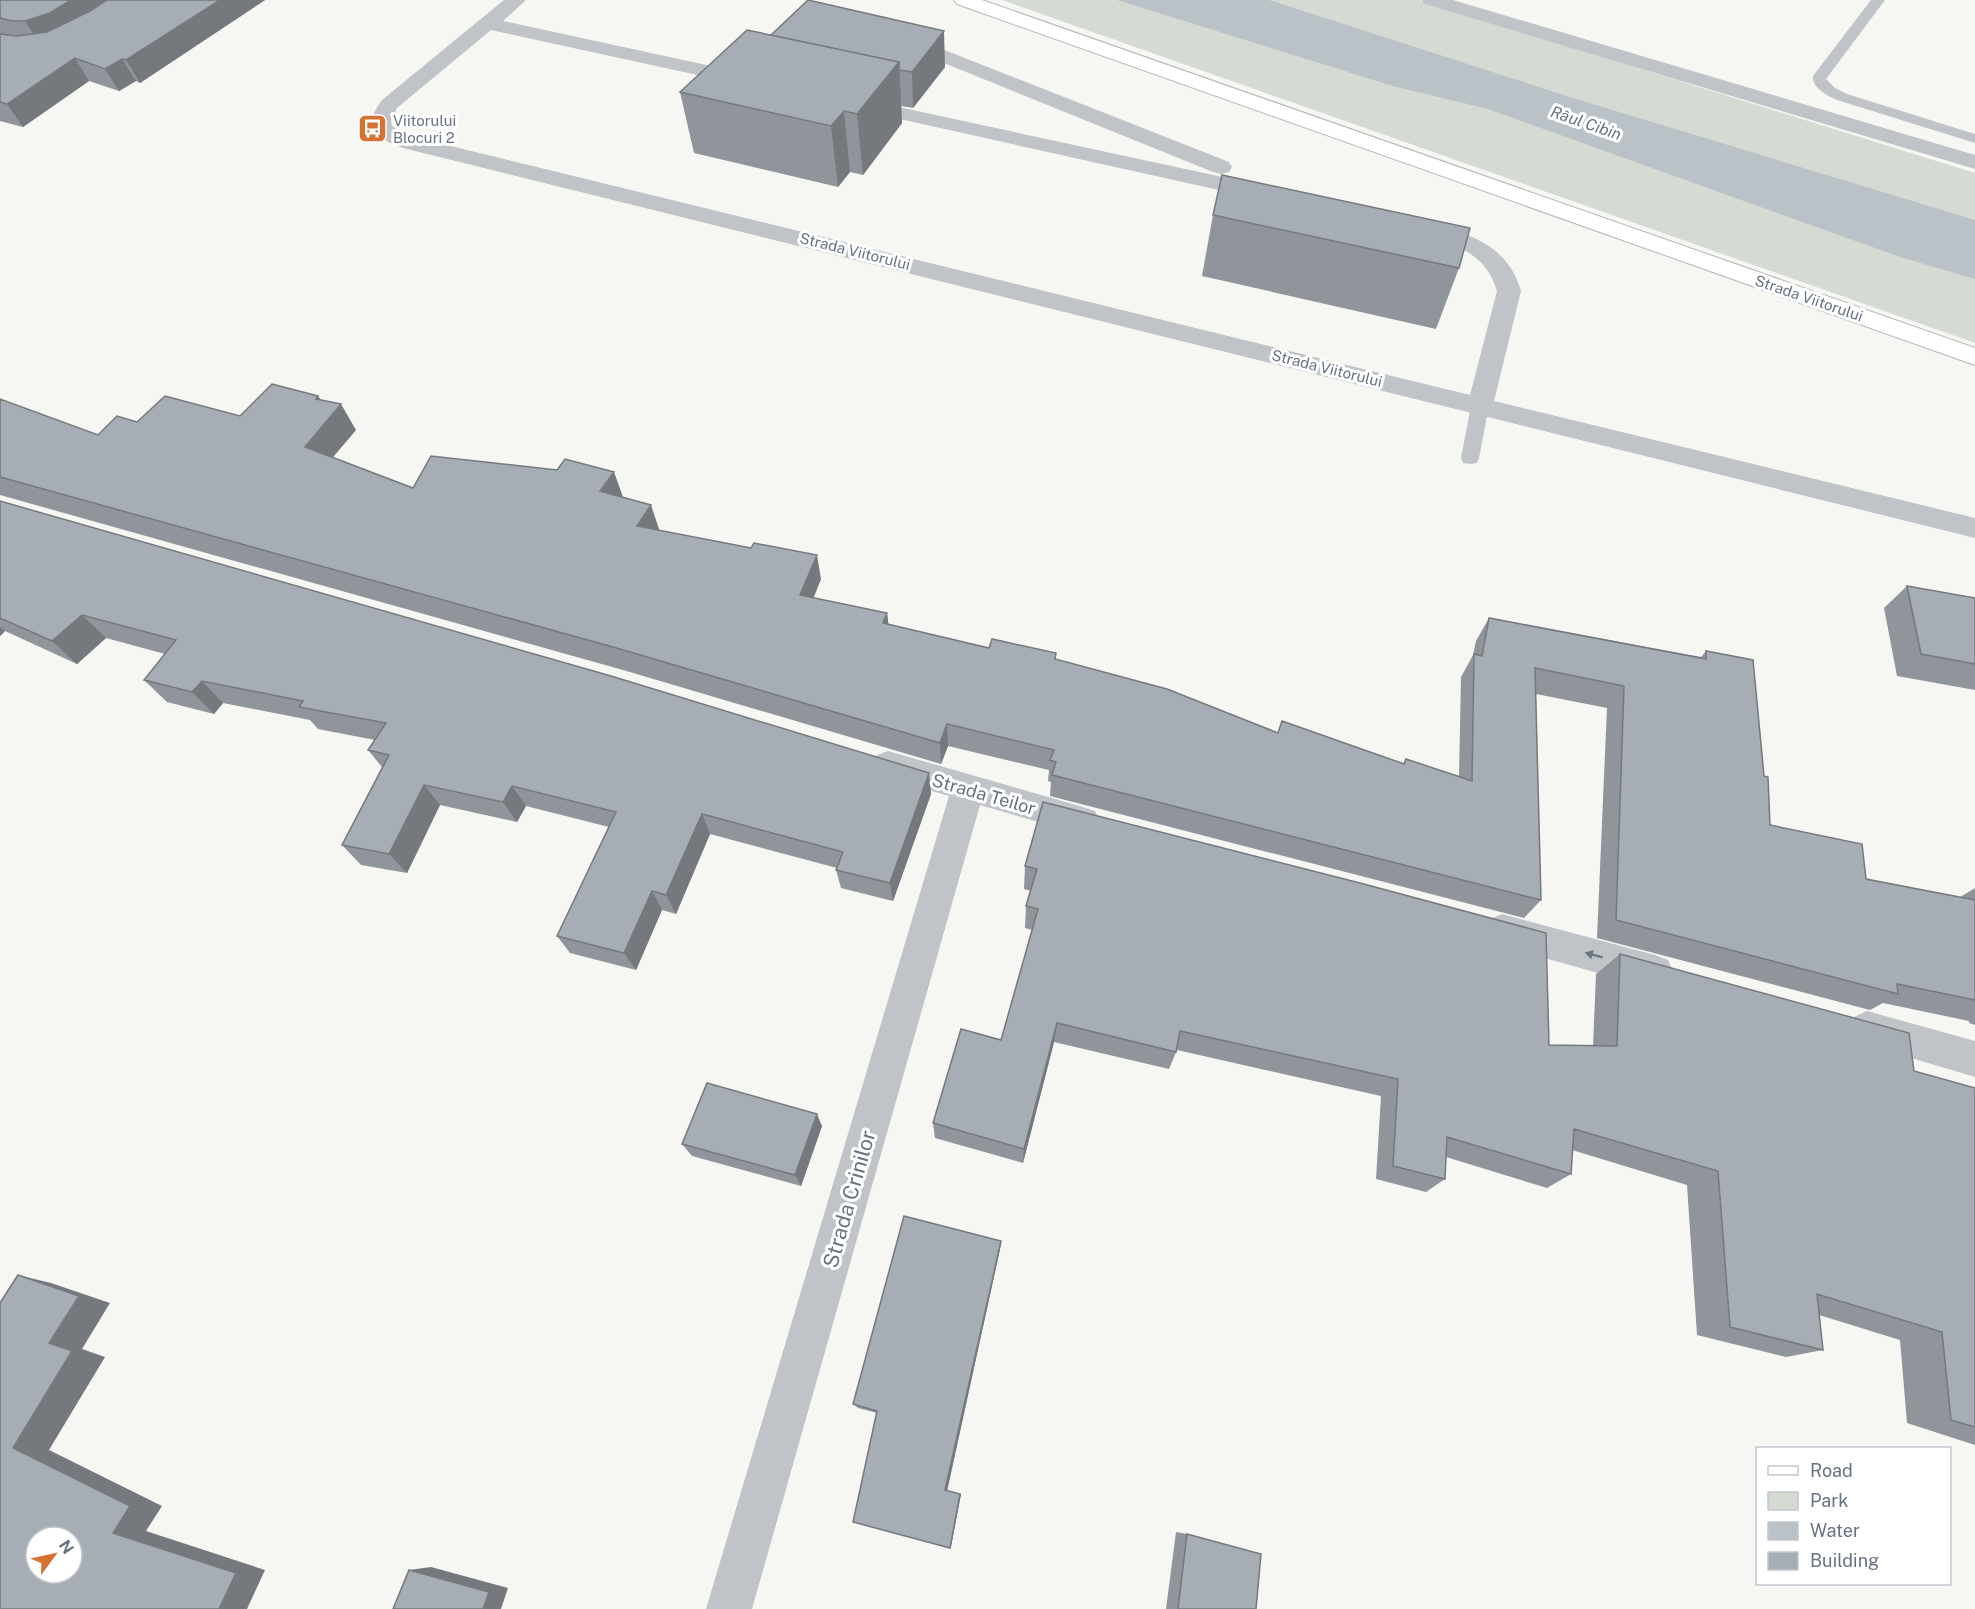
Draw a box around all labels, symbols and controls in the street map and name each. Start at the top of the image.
water label: Râul Cibin [1548,102,1624,144]
place label: Viitorului Blocuri 2 [393,112,456,146]
bus stop icon: Viitorului Blocuri 2 [356,113,388,145]
street label: Strada Viitorului [798,229,912,273]
street label: Strada Viitorului [1753,272,1865,324]
street label: Strada Viitorului [1270,346,1384,390]
street label: Strada Teilor [930,769,1038,819]
one-way arrow [1585,950,1603,960]
street label: Strada Crinilor [817,1127,881,1271]
legend [1756,1447,1951,1585]
text: Road [1810,1460,1853,1481]
text: Park [1810,1490,1848,1511]
text: Water [1810,1520,1860,1541]
north arrow [24,1525,84,1585]
text: N [55,1537,78,1558]
text: Building [1810,1550,1879,1571]

